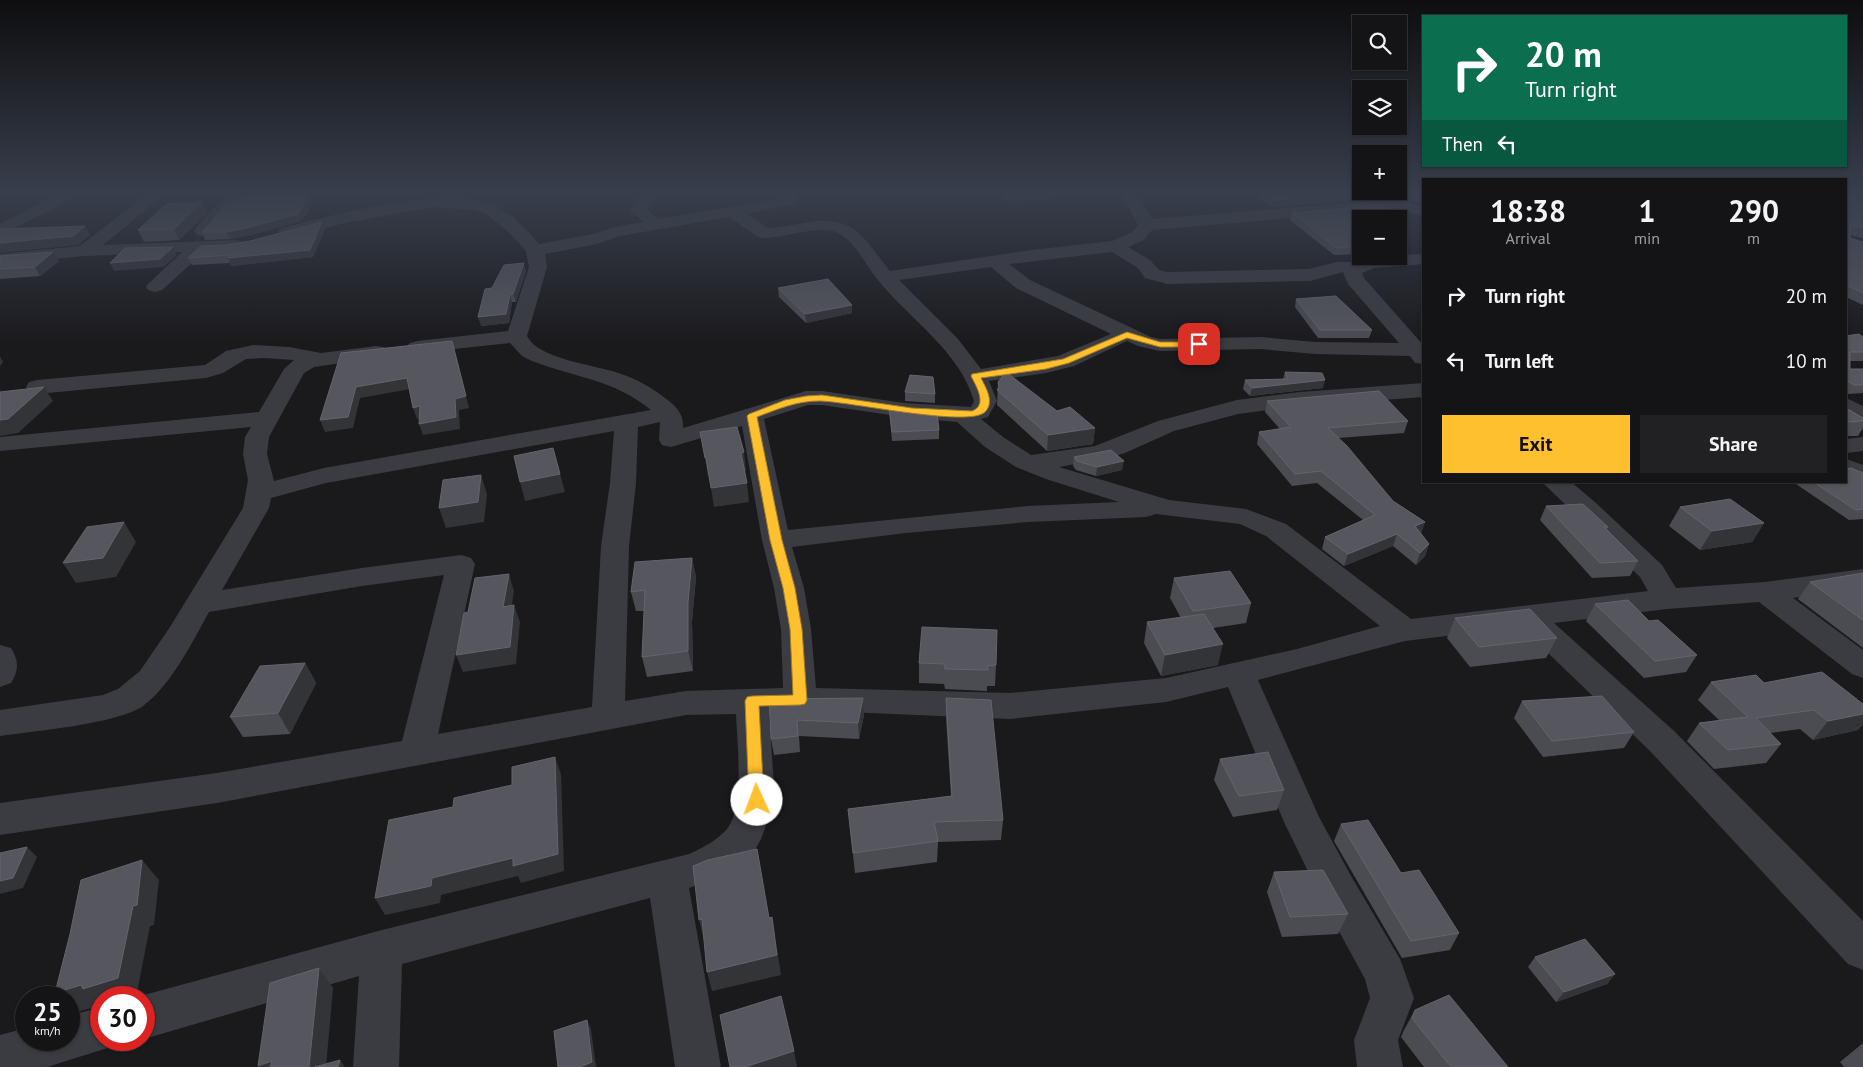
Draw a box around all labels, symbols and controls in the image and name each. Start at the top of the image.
map controls [1352,15,1407,265]
button: search [1352,15,1407,70]
text: 20 m [1525,31,1602,77]
icon: right [1442,35,1507,100]
text: Turn right [1525,75,1617,103]
button: layers [1352,80,1407,135]
icon: left [1493,130,1521,158]
text: Then [1442,132,1483,156]
button: + [1352,145,1407,200]
text: 18:38 [1490,191,1566,230]
text: 1 [1639,191,1656,230]
text: 290 [1728,191,1779,230]
button: − [1352,210,1407,265]
text: Arrival [1506,228,1550,248]
text: min [1634,228,1660,248]
text: m [1747,228,1760,248]
icon: right [1442,282,1470,310]
text: Turn right [1485,284,1565,308]
text: 20 m [1786,284,1827,308]
pin [1178,323,1220,365]
icon: arrive [1185,330,1213,358]
icon: left [1442,347,1470,375]
text: Turn left [1485,349,1554,373]
text: 10 m [1786,349,1827,373]
button: Exit [1442,415,1630,473]
button: Share [1640,415,1827,473]
position arrow [730,773,782,825]
speed limit sign: 30 [90,986,155,1051]
text: 25 [33,996,62,1028]
text: km/h [34,1023,61,1038]

